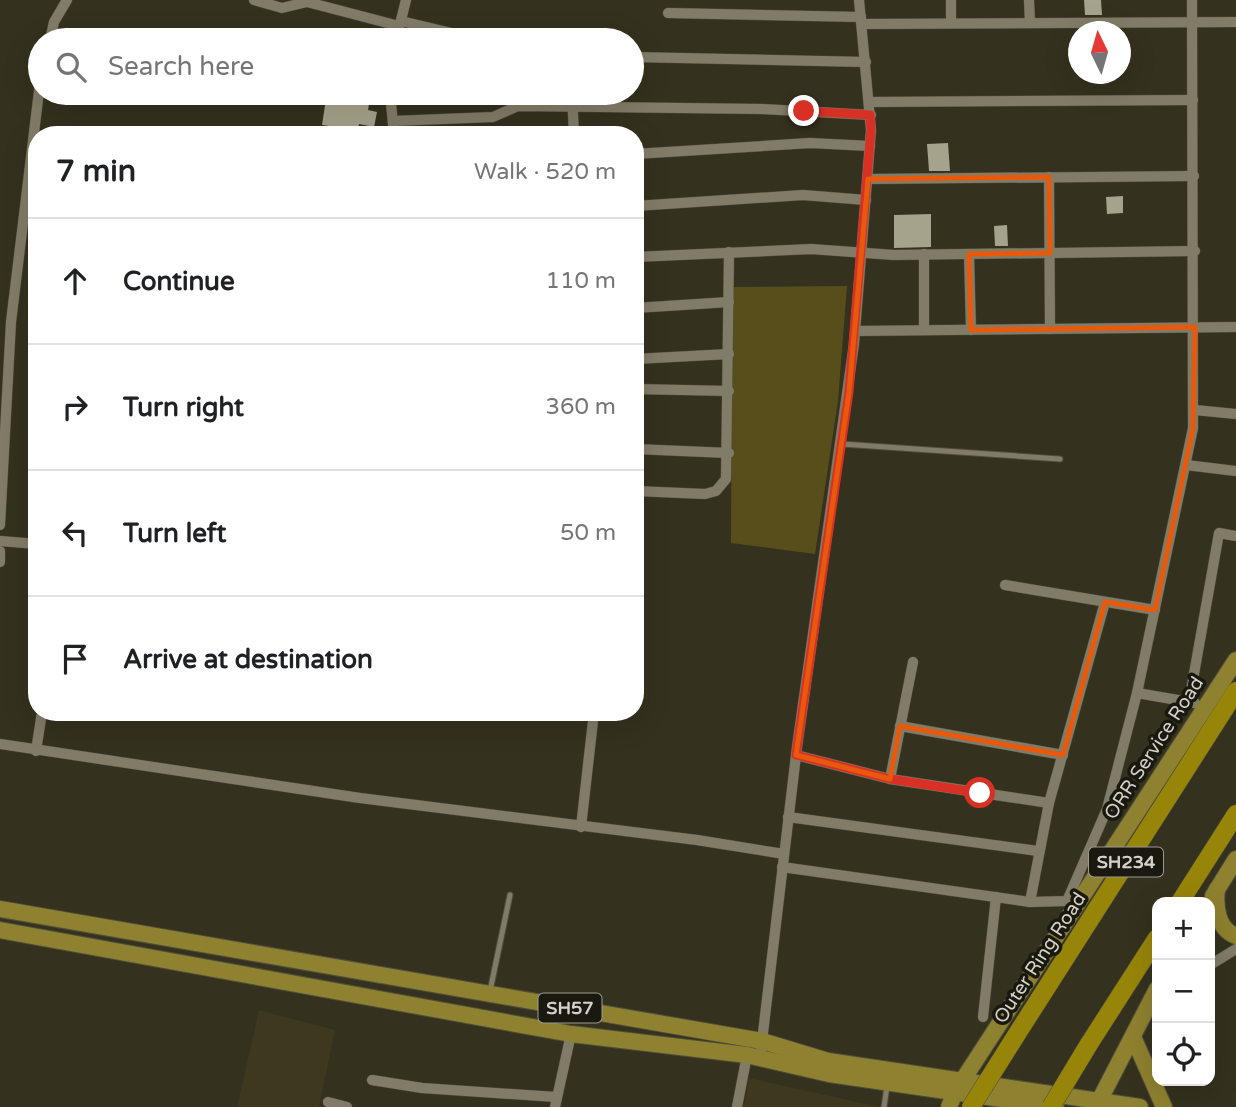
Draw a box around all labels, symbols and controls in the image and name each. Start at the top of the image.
north arrow [1068,21,1131,84]
search box [28,28,644,105]
icon: search [52,48,90,86]
text: Search here [108,51,254,82]
route end [788,95,819,126]
text: 7 min [56,153,136,190]
text: Walk · 520 m [474,158,616,186]
icon: ahead [56,262,94,300]
text: Continue [123,266,235,297]
text: 110 m [546,267,616,295]
icon: right [56,388,94,426]
text: Turn right [123,392,244,423]
text: 360 m [546,393,616,421]
icon: left [56,514,94,552]
text: Turn left [123,518,226,549]
text: 50 m [560,519,616,547]
icon: arrive [56,640,94,678]
text: Arrive at destination [123,644,373,675]
street label: ORR Service Road [1100,673,1208,823]
route start [964,777,995,808]
road number: SH234 [1089,848,1163,876]
street label: Outer Ring Road [990,888,1090,1028]
map controls [1152,897,1215,1086]
button: + [1152,897,1215,960]
button: − [1152,960,1215,1023]
road number: SH57 [538,993,602,1023]
button: locate [1152,1023,1215,1086]

